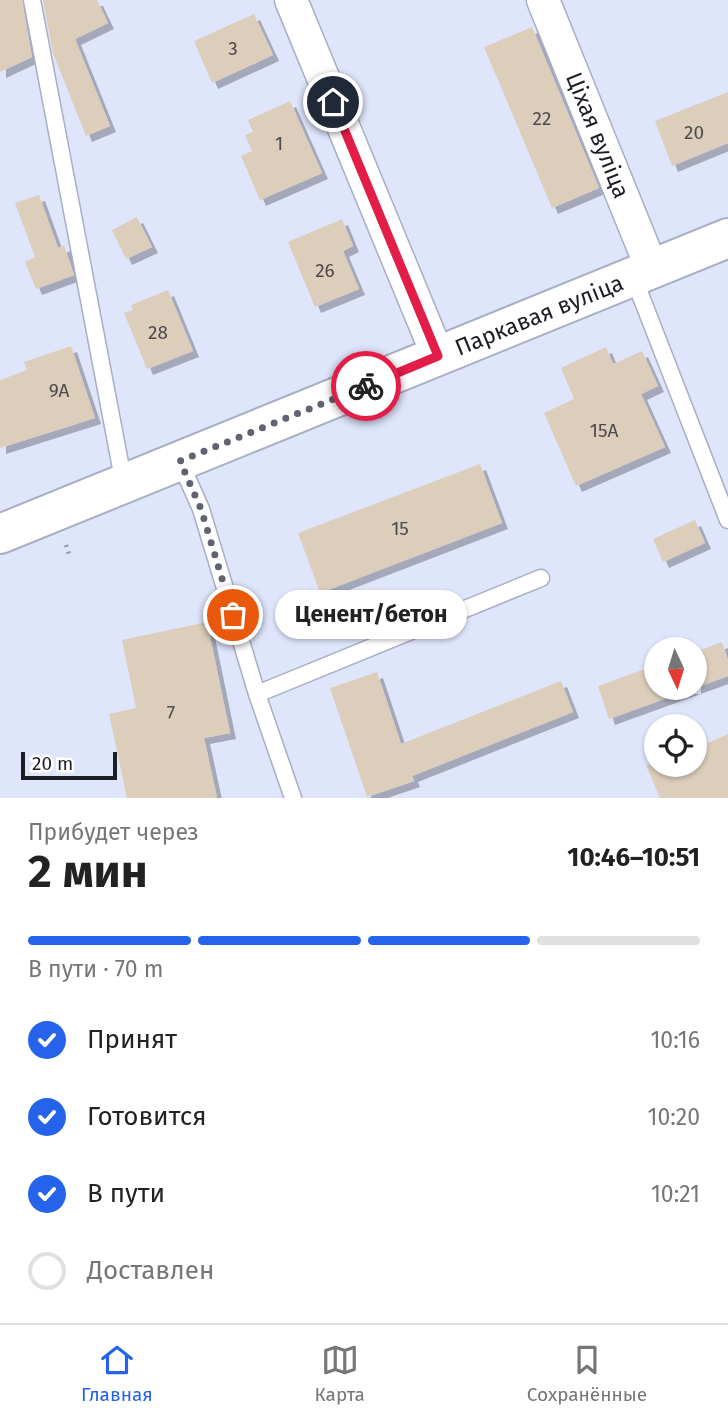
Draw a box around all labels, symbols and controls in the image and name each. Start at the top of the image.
house number: 3 [228,37,238,60]
street label: Ціхая вуліца [560,68,636,202]
pin [303,72,363,132]
icon: home [314,83,352,121]
house number: 22 [533,107,551,130]
house number: 20 [684,121,704,144]
house number: 1 [275,132,283,155]
house number: 26 [315,259,335,282]
street label: Паркавая вуліца [451,268,627,362]
house number: 28 [148,321,168,344]
courier [331,351,401,421]
icon: bike [347,367,385,405]
house number: 9А [49,379,69,402]
house number: 15А [590,419,618,442]
house number: 15 [391,517,409,540]
pin [203,585,263,645]
callout: Ценент/бетон [275,590,467,640]
icon: bag [214,596,252,634]
text: Ценент/бетон [295,600,447,628]
north arrow [644,637,707,700]
map controls [644,637,707,777]
house number: 7 [167,701,175,724]
button: locate [644,714,707,777]
scale bar [21,749,117,781]
text: 20 m [32,752,73,775]
text: Прибудет через [28,818,199,846]
text: 10:46–10:51 [567,842,700,873]
text: 2 мин [28,844,148,899]
text: В пути · 70 m [28,955,163,983]
icon: check [28,1021,66,1059]
text: Принят [87,1024,177,1055]
text: 10:16 [650,1026,700,1054]
icon: check [28,1098,66,1136]
text: Готовится [87,1101,207,1132]
text: 10:20 [647,1103,700,1131]
icon: check [28,1175,66,1213]
text: В пути [87,1178,165,1209]
text: 10:21 [651,1180,700,1208]
text: Доставлен [87,1255,214,1286]
tab: Главная [81,1341,153,1406]
tab: Карта [315,1341,365,1406]
tab: Сохранённые [527,1341,647,1406]

